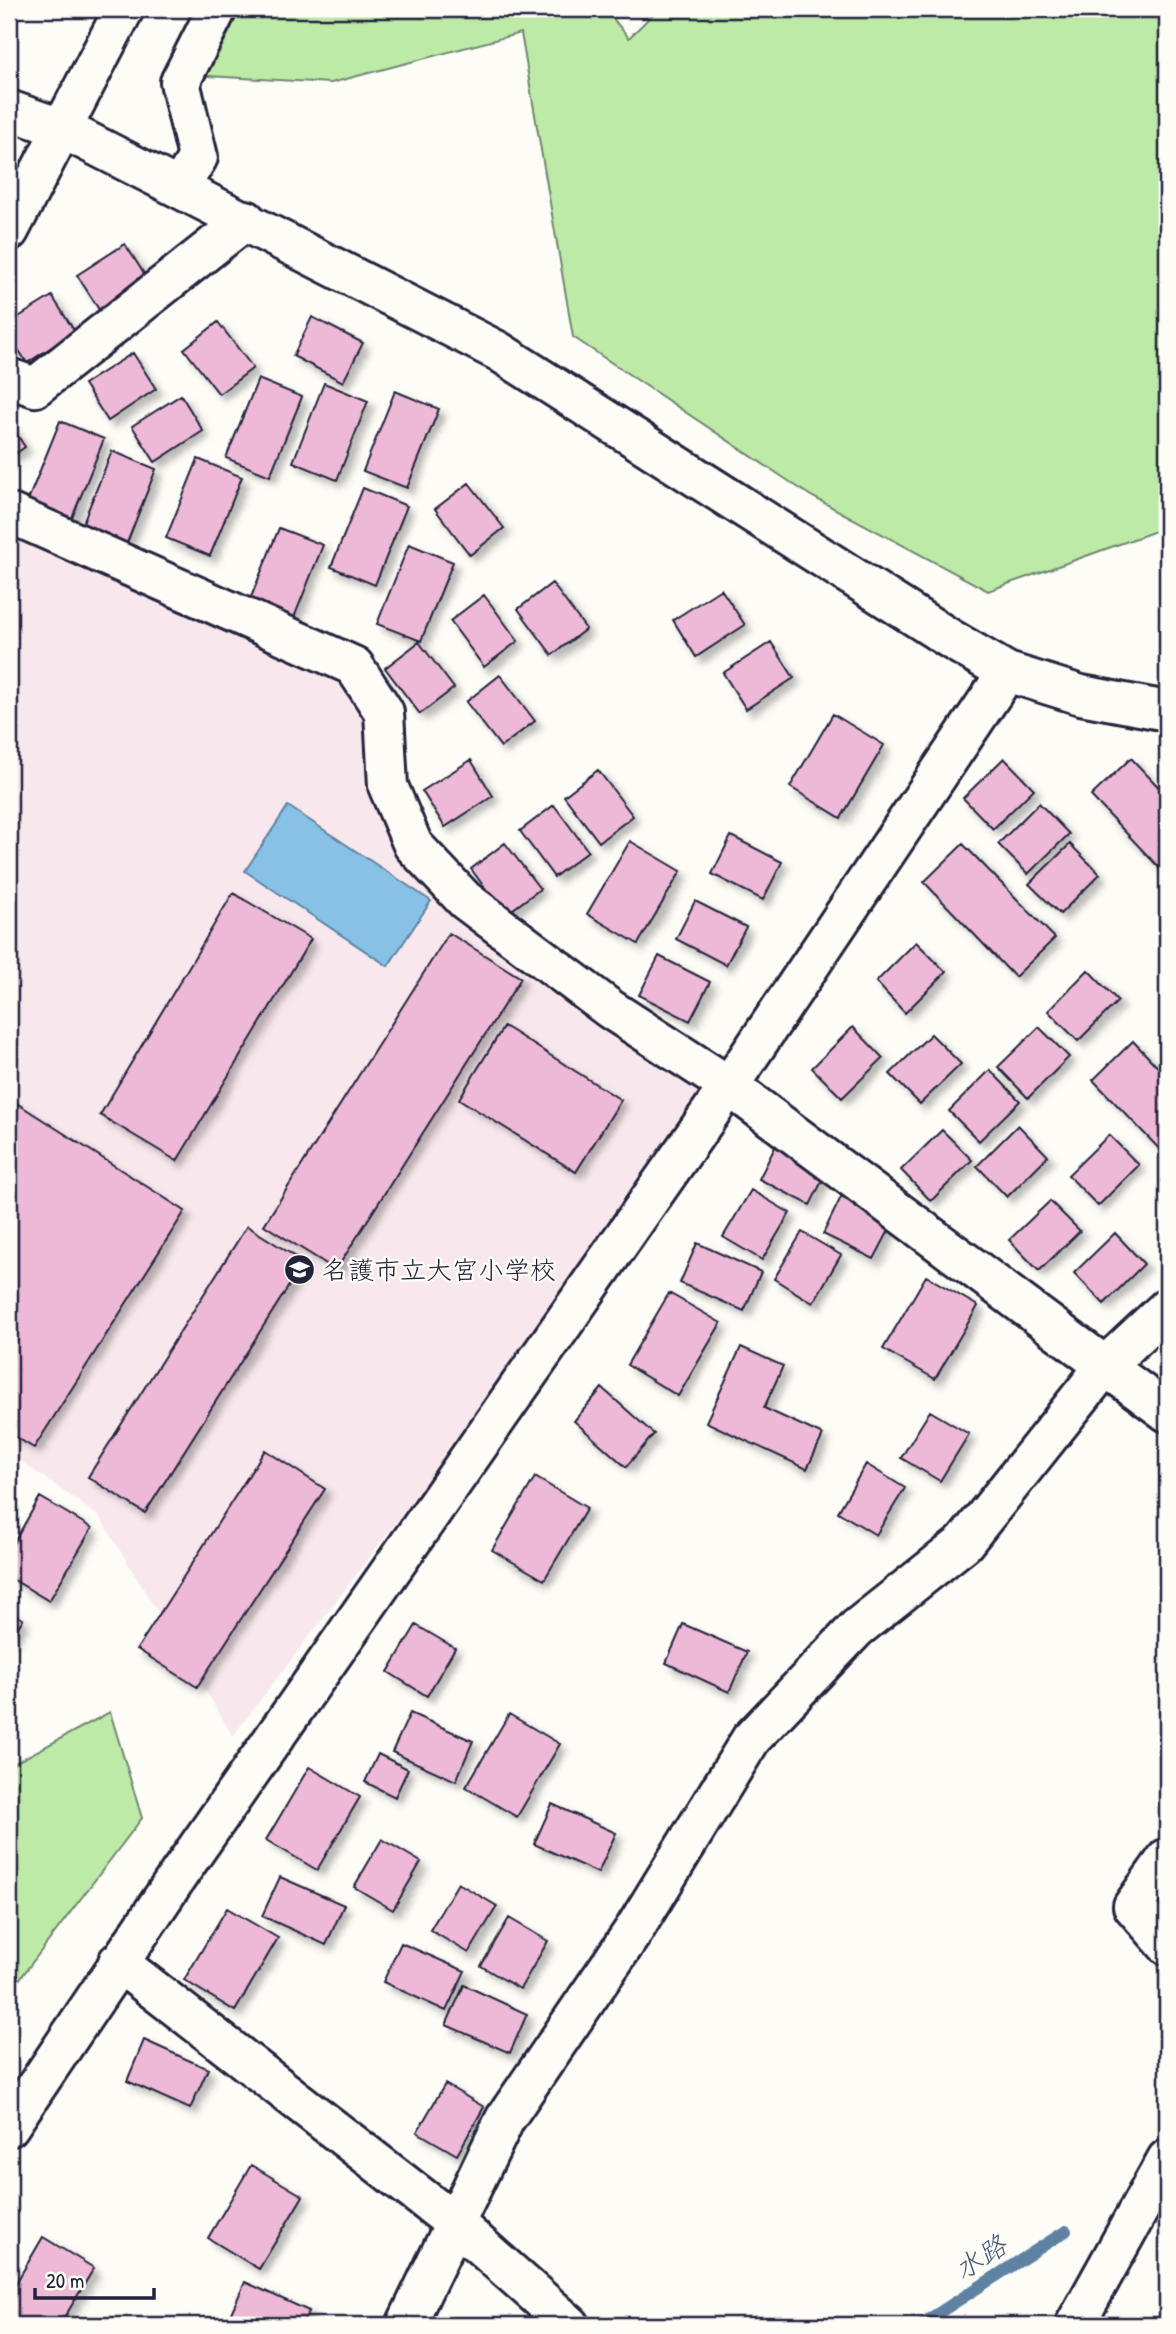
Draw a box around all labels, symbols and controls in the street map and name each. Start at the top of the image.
place label: 名護市立大宮小学校 [322,1252,556,1287]
school or university icon: 名護市立大宮小学校 [282,1253,316,1287]
water label: 水路 [946,2225,1016,2288]
scale bar [35,2257,154,2301]
text: 20 m [46,2266,84,2295]

